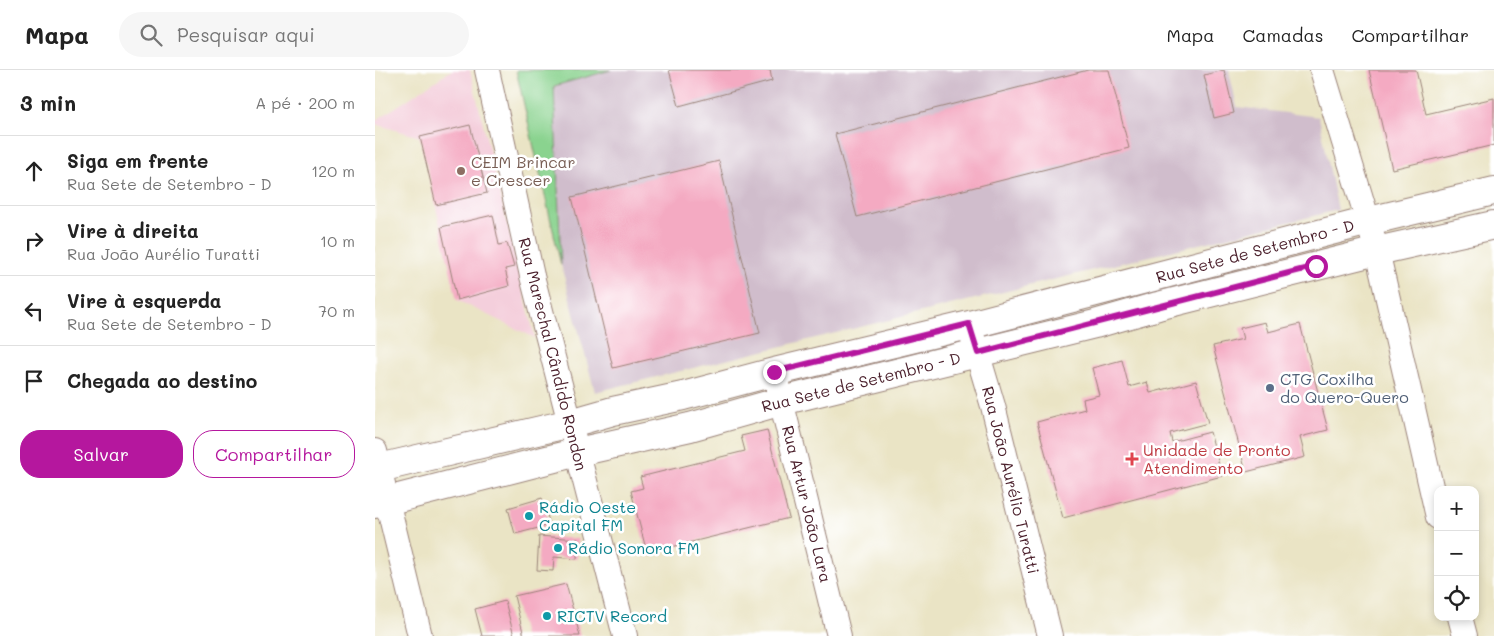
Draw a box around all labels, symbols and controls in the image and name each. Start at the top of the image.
search box [119,12,469,57]
text: Mapa [25,19,89,50]
icon: search [137,21,165,49]
text: Pesquisar aqui [177,22,315,47]
text: Mapa [1167,23,1214,47]
text: Camadas [1242,23,1323,47]
text: Compartilhar [1351,23,1469,47]
text: 3 min [20,89,76,116]
text: A pé · 200 m [255,92,355,113]
text: Siga em frente [67,148,208,173]
place label: CEIM Brincar e Crescer [471,151,576,190]
icon: ahead [20,157,48,185]
text: 120 m [311,160,355,181]
marker: CEIM Brincar e Crescer [455,165,467,177]
text: Rua Sete de Setembro - D [67,173,272,194]
street label: Rua Sete de Setembro - D [1153,214,1356,287]
text: Vire à direita [67,218,199,243]
icon: right [20,227,48,255]
text: 10 m [320,230,355,251]
street label: Rua Marechal Cândido Rondon [514,235,593,473]
text: Rua João Aurélio Turatti [67,243,260,264]
route start [1305,255,1328,278]
text: Vire à esquerda [67,288,222,313]
icon: left [20,297,48,325]
text: 70 m [318,300,355,321]
text: Rua Sete de Setembro - D [67,313,272,334]
street label: Rua Sete de Setembro - D [759,347,963,416]
route end [763,361,786,384]
icon: arrive [20,367,48,395]
text: Chegada ao destino [67,368,257,393]
place label: CTG Coxilha do Quero-Quero [1280,368,1409,407]
marker: CTG Coxilha do Quero-Quero [1264,382,1276,394]
street label: Rua João Aurélio Turatti [978,384,1045,576]
street label: Rua Artur João Lara [778,423,837,585]
button: Salvar [20,430,183,478]
button: Compartilhar [193,430,355,478]
place label: Unidade de Pronto Atendimento [1143,439,1291,478]
marker: Unidade de Pronto Atendimento [1125,452,1139,466]
map controls [1434,486,1479,621]
button: + [1434,486,1479,531]
place label: Rádio Oeste Capital FM [539,496,636,535]
marker: Rádio Oeste Capital FM [523,510,535,522]
button: − [1434,531,1479,576]
place label: Rádio Sonora FM [568,537,700,558]
marker: Rádio Sonora FM [552,542,564,554]
button: locate [1434,576,1479,621]
place label: RICTV Record [557,605,667,626]
marker: RICTV Record [541,610,553,622]

